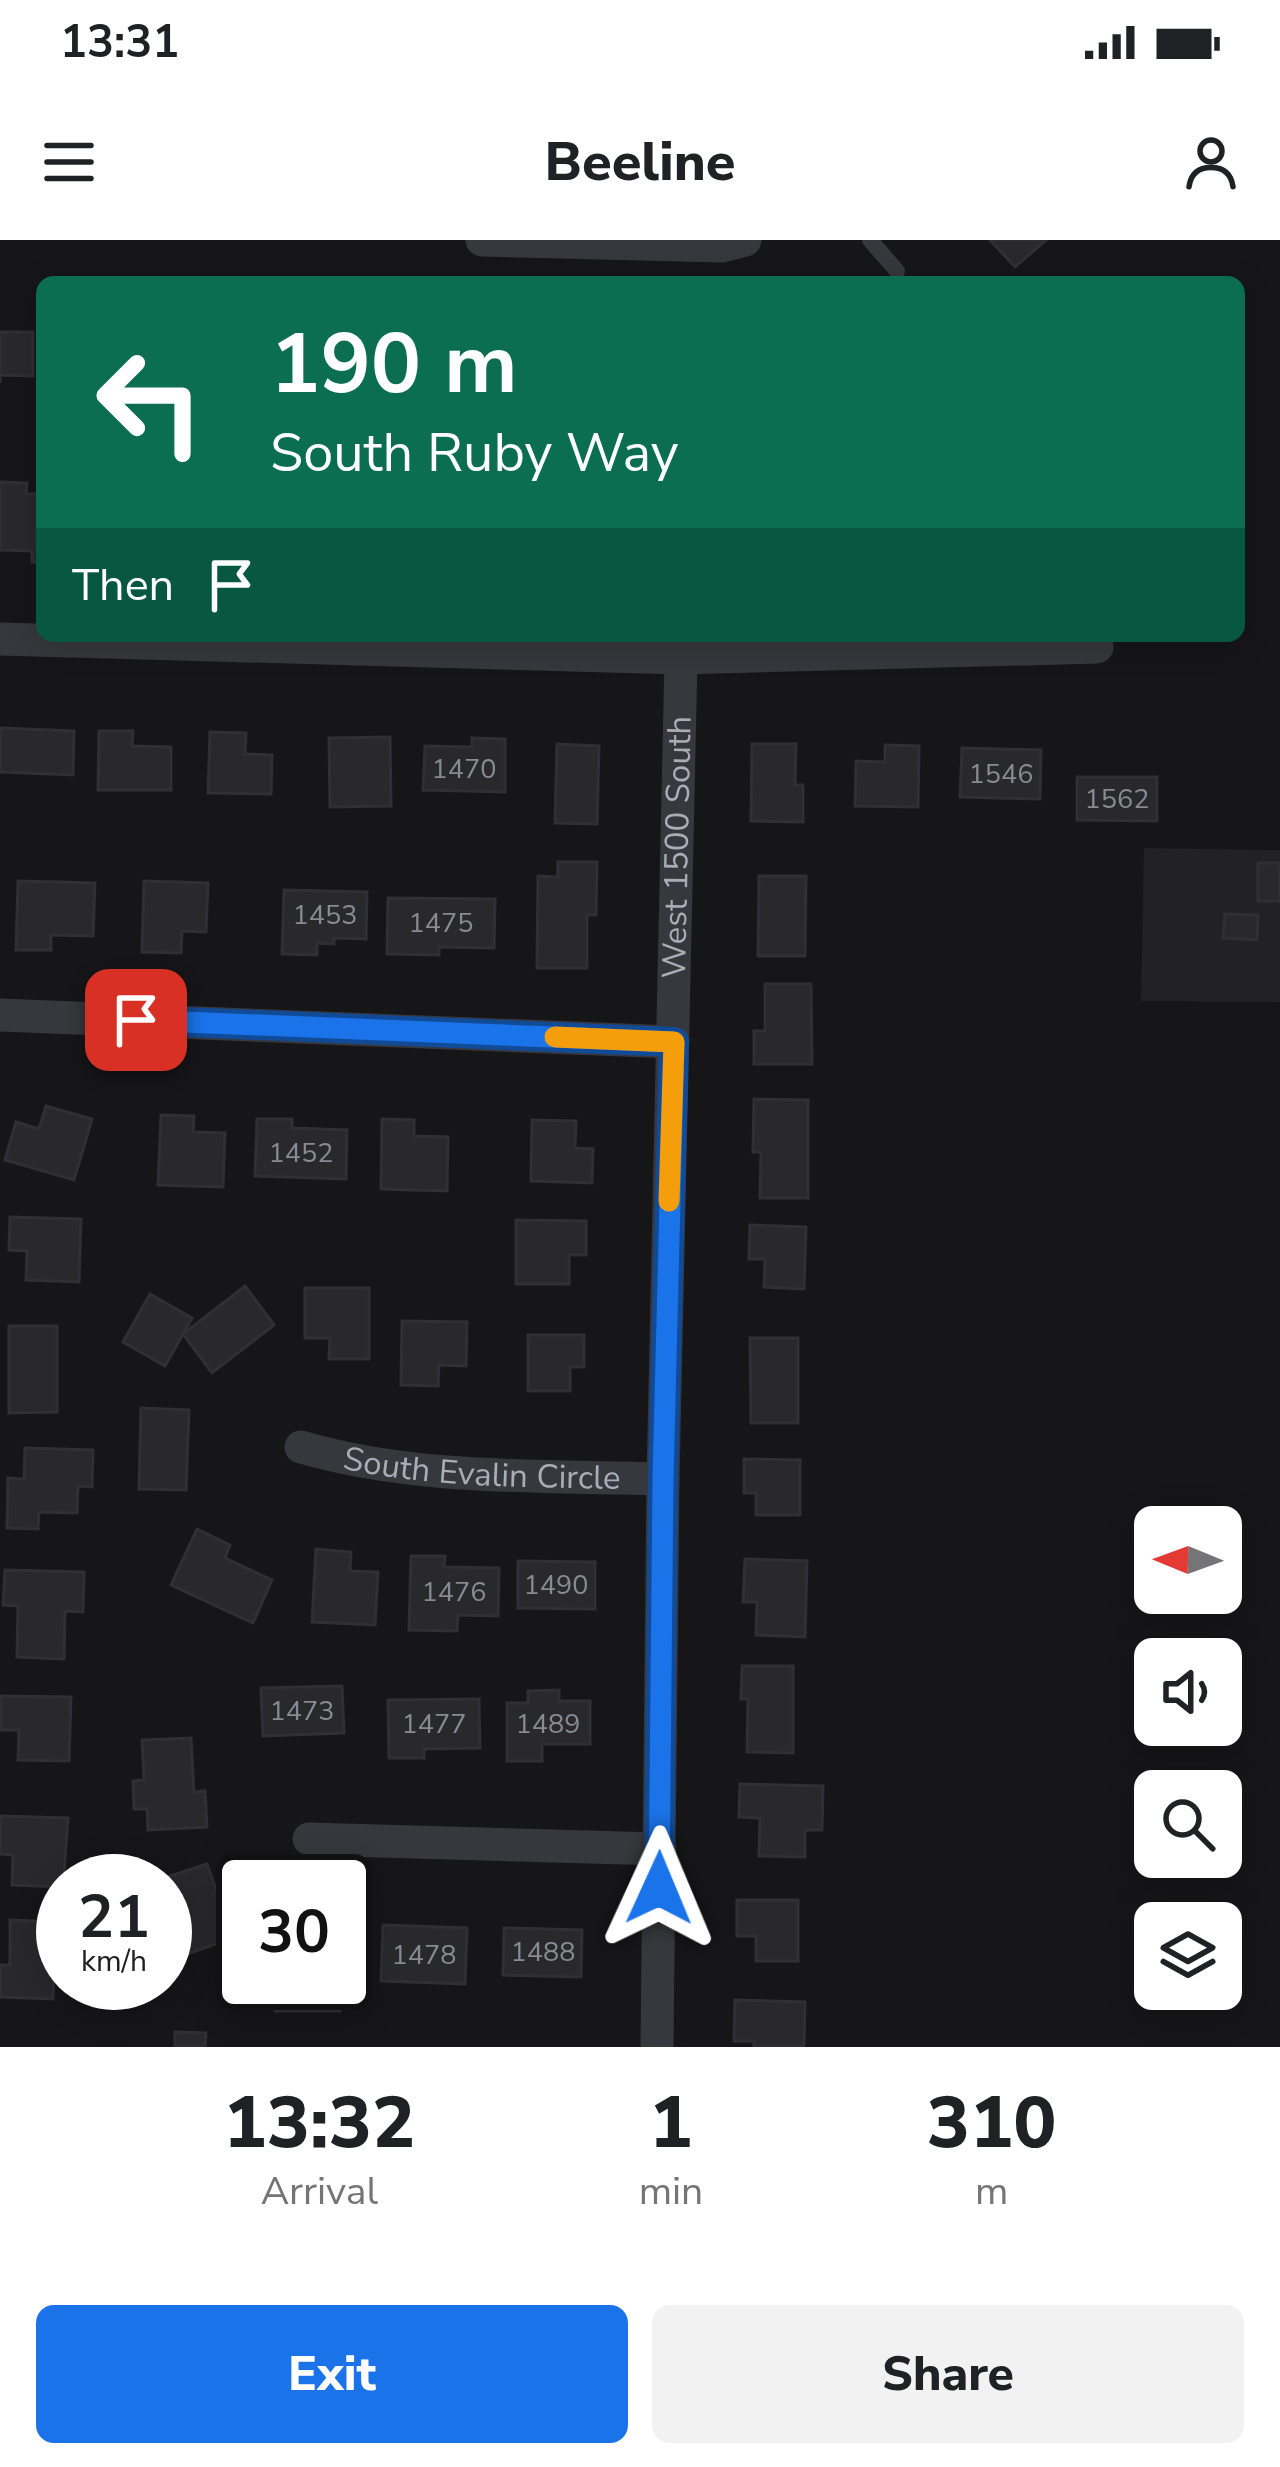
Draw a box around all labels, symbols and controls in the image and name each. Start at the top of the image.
text: 13:31 [60,12,179,73]
text: Beeline [544,125,736,199]
icon: menu [36,129,102,195]
icon: person [1178,129,1244,195]
text: 190 m [270,307,518,422]
icon: left [72,324,228,480]
text: South Ruby Way [270,416,679,490]
icon: arrive [198,552,264,618]
text: Then [72,555,174,616]
street label: West 1500 South [651,715,702,979]
house number: 1470 [432,751,496,788]
house number: 1546 [969,756,1033,793]
house number: 1562 [1085,781,1149,818]
house number: 1453 [293,897,357,934]
house number: 1475 [409,905,473,942]
pin [85,969,187,1071]
icon: arrive [103,987,169,1053]
house number: 1452 [269,1135,333,1172]
street label: South Evalin Circle [340,1436,621,1500]
north arrow [1134,1506,1242,1614]
map controls [1134,1506,1242,2010]
house number: 1490 [524,1567,588,1604]
house number: 1476 [422,1574,486,1611]
button: sound [1134,1638,1242,1746]
house number: 1473 [270,1693,334,1730]
house number: 1477 [402,1706,466,1743]
house number: 1489 [516,1706,580,1743]
button: search [1134,1770,1242,1878]
position arrow [596,1825,722,1951]
speed limit sign: 30 [216,1854,372,2010]
text: 21 [78,1876,150,1958]
button: layers [1134,1902,1242,2010]
house number: 1488 [511,1934,575,1971]
house number: 1478 [392,1937,456,1974]
text: km/h [81,1941,147,1982]
text: 13:32 [224,2074,415,2172]
text: 1 [649,2074,693,2172]
text: 310 [927,2074,1056,2172]
text: Arrival [261,2165,378,2218]
text: min [639,2165,703,2218]
text: m [975,2165,1008,2218]
button: Exit [36,2305,628,2443]
button: Share [652,2305,1244,2443]

